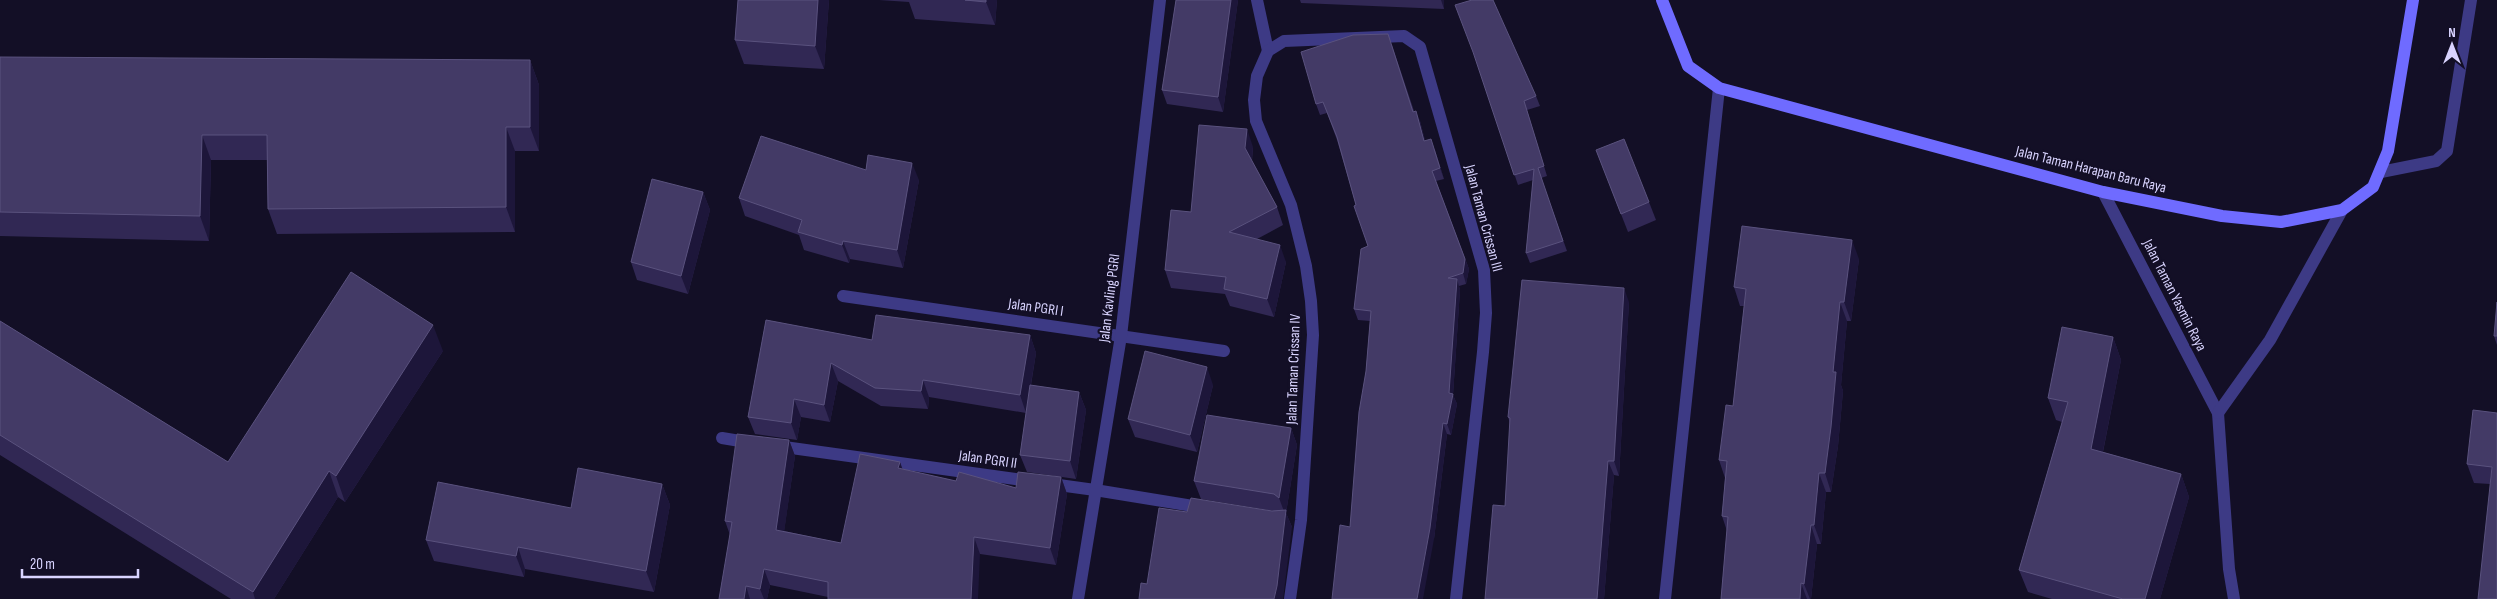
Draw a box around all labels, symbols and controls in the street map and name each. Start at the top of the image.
north arrow [2427,20,2477,70]
text: N [2448,24,2456,41]
street label: Jalan Taman Harapan Baru Raya [2013,141,2168,197]
street label: Jalan Taman Crissan III [1460,162,1507,274]
street label: Jalan Taman Yasmin Raya [2138,235,2211,355]
street label: Jalan Kavling PGRI [1095,253,1124,344]
street label: Jalan PGRI I [1006,294,1065,321]
street label: Jalan Taman Crissan IV [1282,313,1305,426]
street label: Jalan PGRI II [957,446,1018,473]
scale bar [22,546,139,578]
text: 20 m [30,555,55,574]

